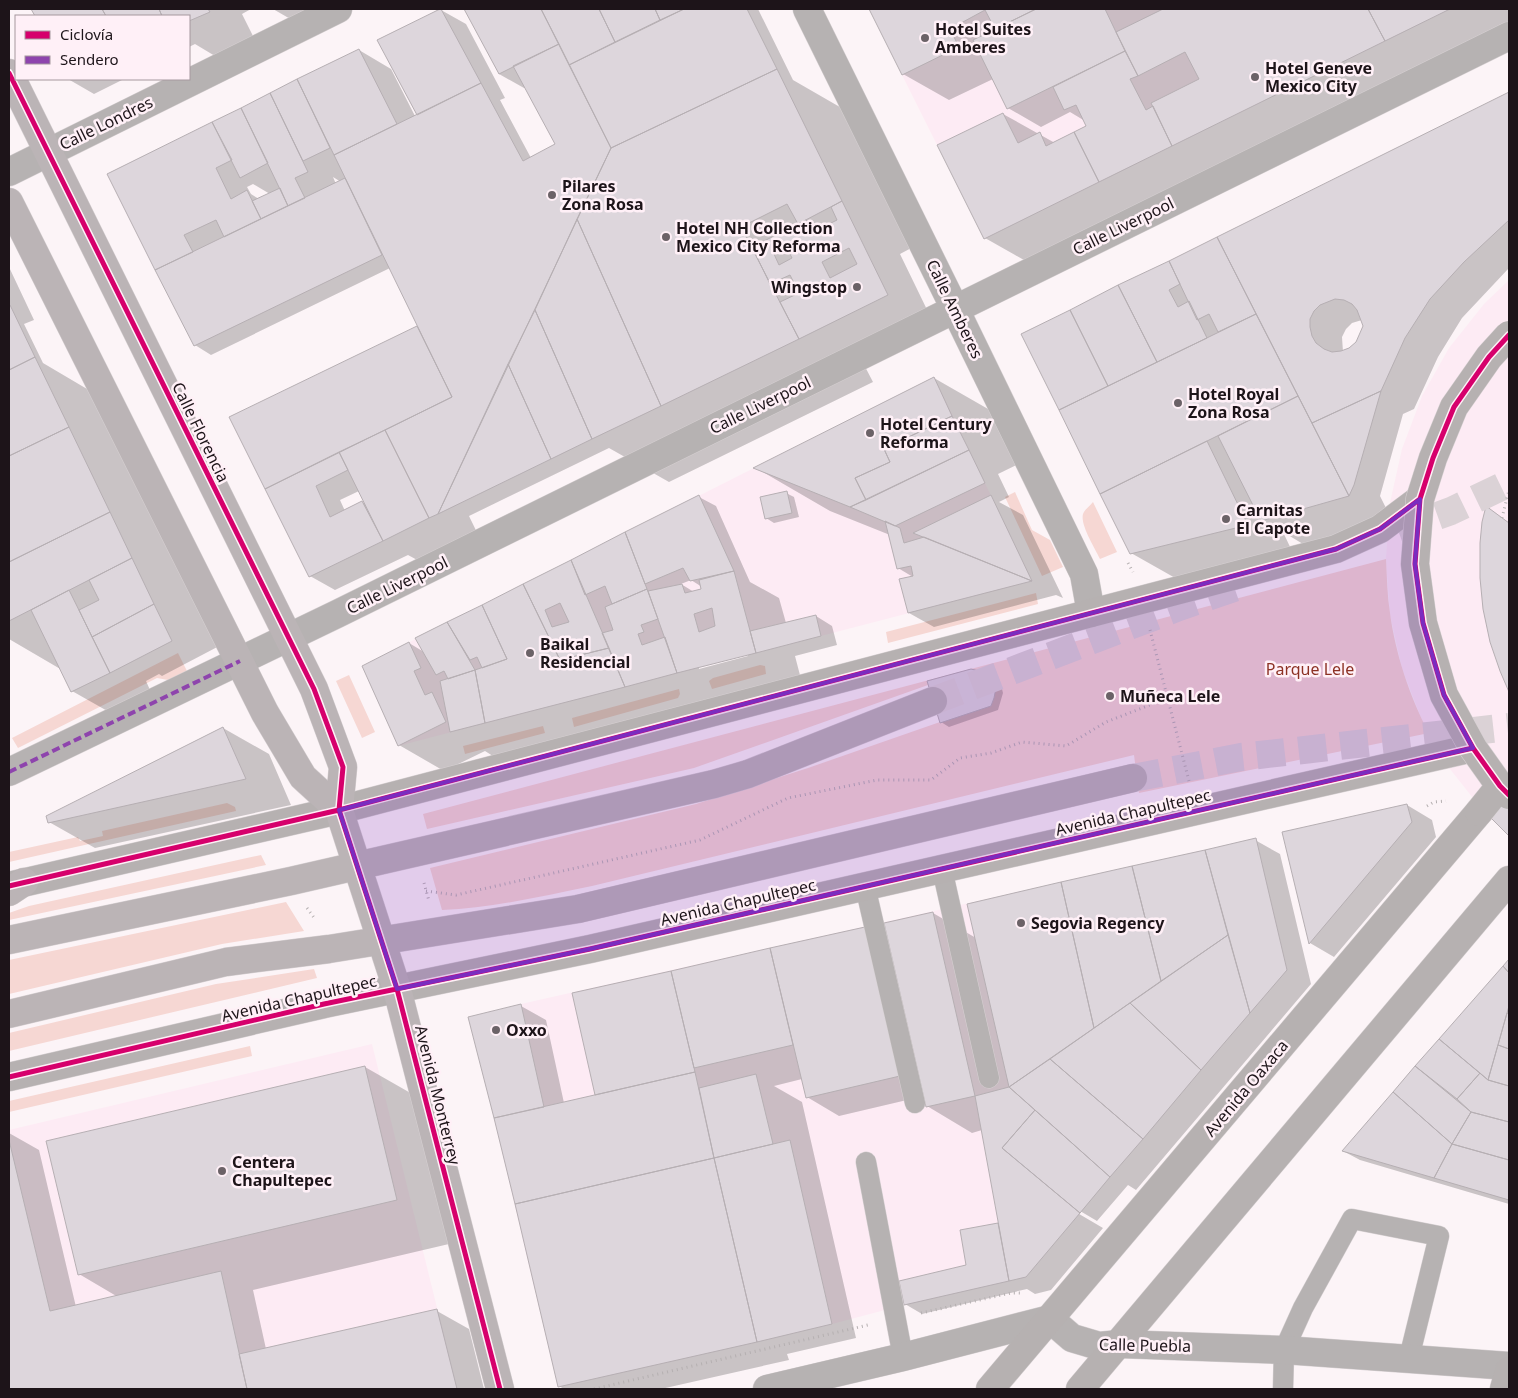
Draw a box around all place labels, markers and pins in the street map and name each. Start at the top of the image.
place label: Hotel Suites Amberes [935,18,1031,58]
marker: Hotel Suites Amberes [919,32,931,44]
place label: Hotel Geneve Mexico City [1265,57,1372,97]
marker: Hotel Geneve Mexico City [1249,71,1261,83]
place label: Pilares Zona Rosa [562,175,644,215]
marker: Pilares Zona Rosa [546,189,558,201]
place label: Hotel NH Collection Mexico City Reforma [676,217,841,257]
marker: Hotel NH Collection Mexico City Reforma [660,231,672,243]
place label: Wingstop [771,276,847,298]
marker: Wingstop [851,281,863,293]
place label: Hotel Royal Zona Rosa [1188,383,1279,423]
marker: Hotel Royal Zona Rosa [1172,397,1184,409]
place label: Hotel Century Reforma [880,413,992,453]
marker: Hotel Century Reforma [864,427,876,439]
place label: Carnitas El Capote [1236,499,1310,539]
marker: Carnitas El Capote [1220,513,1232,525]
place label: Baikal Residencial [540,633,630,673]
marker: Baikal Residencial [524,647,536,659]
place label: Muñeca Lele [1120,685,1220,707]
marker: Muñeca Lele [1104,690,1116,702]
place label: Segovia Regency [1031,912,1165,934]
marker: Segovia Regency [1015,917,1027,929]
place label: Oxxo [506,1019,547,1041]
marker: Oxxo [490,1024,502,1036]
place label: Centera Chapultepec [232,1151,332,1191]
marker: Centera Chapultepec [216,1165,228,1177]

